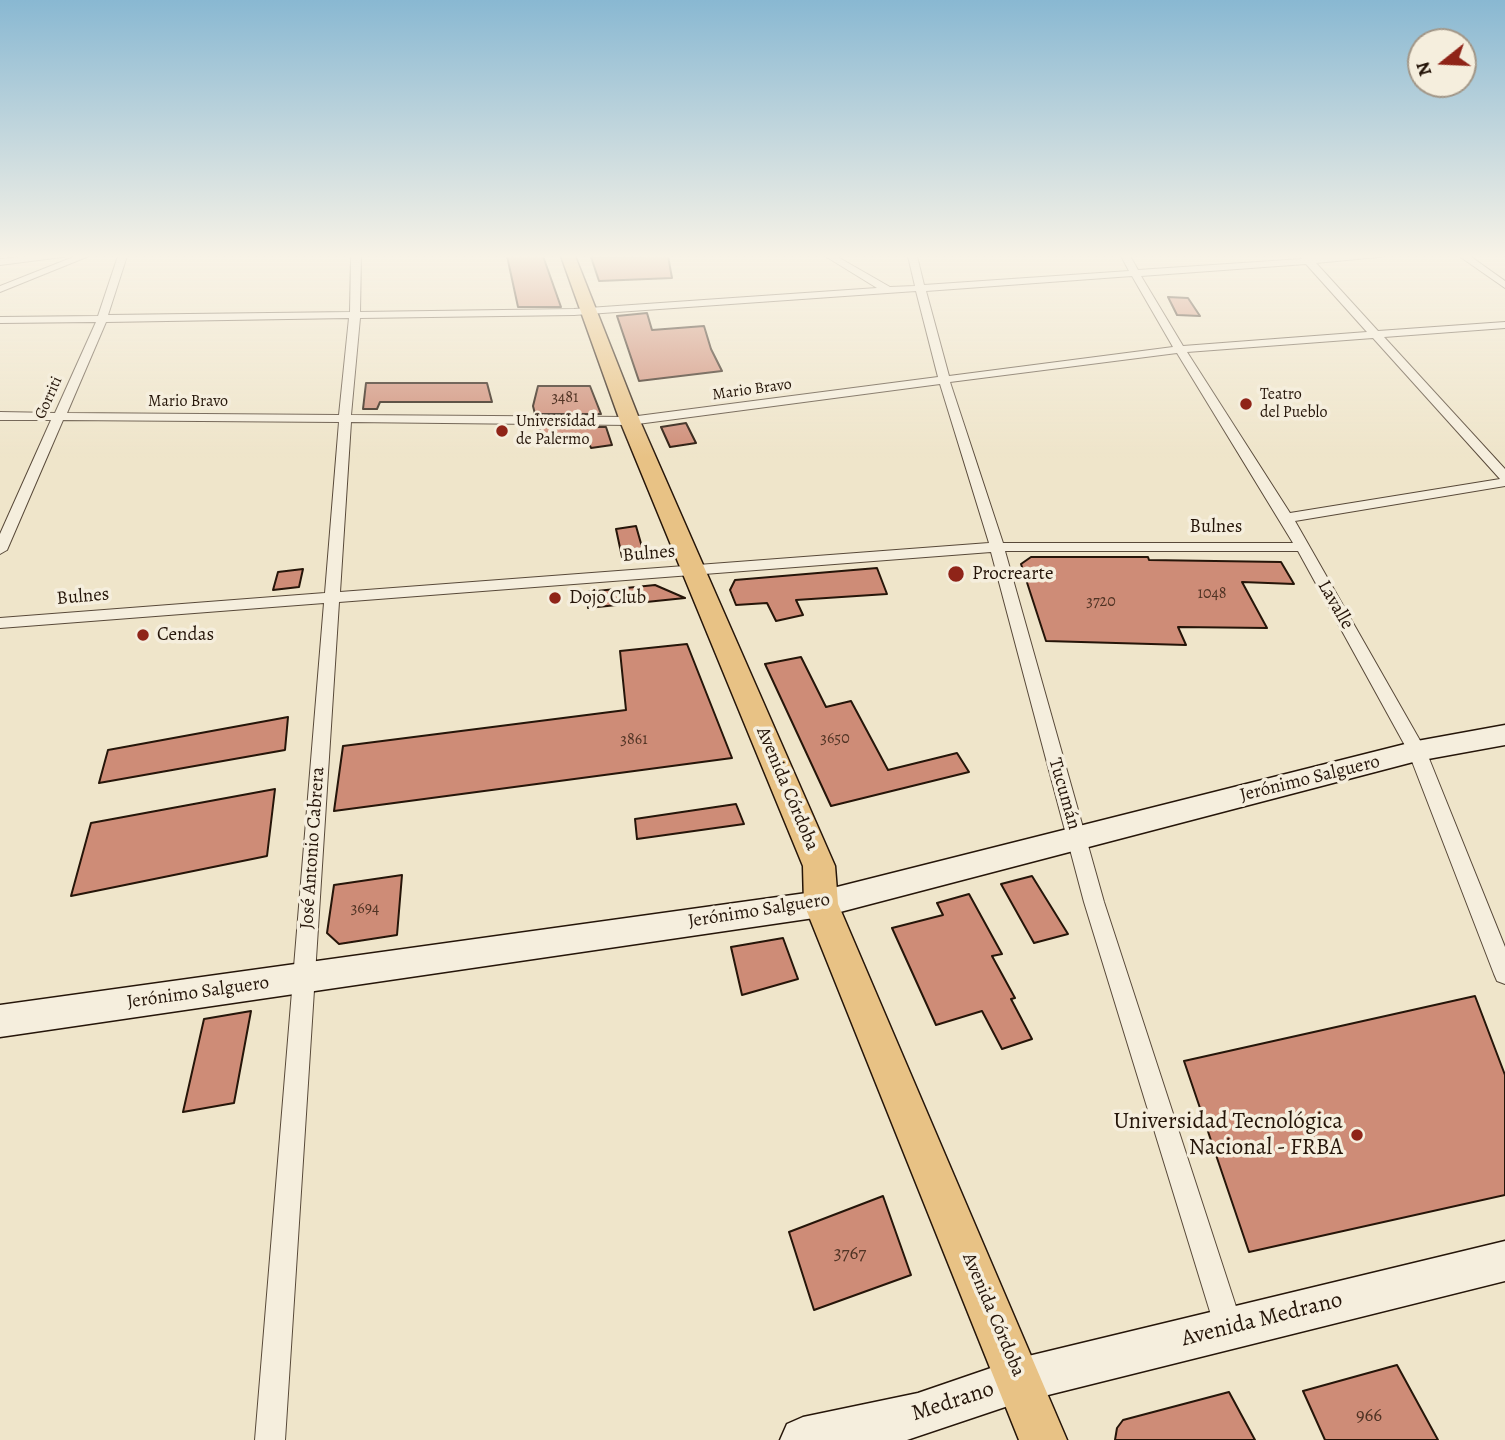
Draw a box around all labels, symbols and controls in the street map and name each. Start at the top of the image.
north arrow [1407,28,1477,98]
text: N [1409,58,1438,79]
street label: Gorriti [31,374,67,422]
street label: Mario Bravo [711,375,793,405]
place label: Teatro del Pueblo [1260,385,1327,423]
house number: 3481 [551,388,579,408]
street label: Mario Bravo [148,392,228,412]
marker: Teatro del Pueblo [1238,396,1254,412]
place label: Universidad de Palermo [516,412,596,450]
marker: Universidad de Palermo [494,423,510,439]
street label: Bulnes [1190,516,1242,538]
street label: Bulnes [622,540,676,568]
place label: Procrearte [972,563,1053,585]
marker: Procrearte [946,564,966,584]
street label: Lavalle [1312,576,1358,634]
street label: Bulnes [56,583,110,611]
house number: 1048 [1197,584,1227,604]
place label: Dojo Club [569,587,646,609]
marker: Dojo Club [547,590,563,606]
house number: 3720 [1086,592,1116,612]
place label: Cendas [157,624,214,646]
marker: Cendas [135,627,151,643]
street label: Avenida Córdoba [751,724,823,854]
house number: 3650 [820,729,850,749]
house number: 3861 [620,730,648,750]
street label: Jerónimo Salguero [1238,751,1382,807]
street label: Tucumán [1043,756,1085,832]
street label: José Antonio Cabrera [296,766,330,930]
street label: Jerónimo Salguero [686,889,832,933]
house number: 3694 [351,899,379,919]
street label: Jerónimo Salguero [125,972,271,1014]
place label: Universidad Tecnológica Nacional - FRBA [1113,1108,1343,1162]
marker: Universidad Tecnológica Nacional - FRBA [1349,1127,1365,1143]
house number: 3767 [834,1243,866,1265]
street label: Avenida Córdoba [957,1250,1029,1380]
street label: Avenida Medrano [1179,1287,1345,1353]
street label: Medrano [908,1376,998,1428]
house number: 966 [1356,1405,1382,1427]

